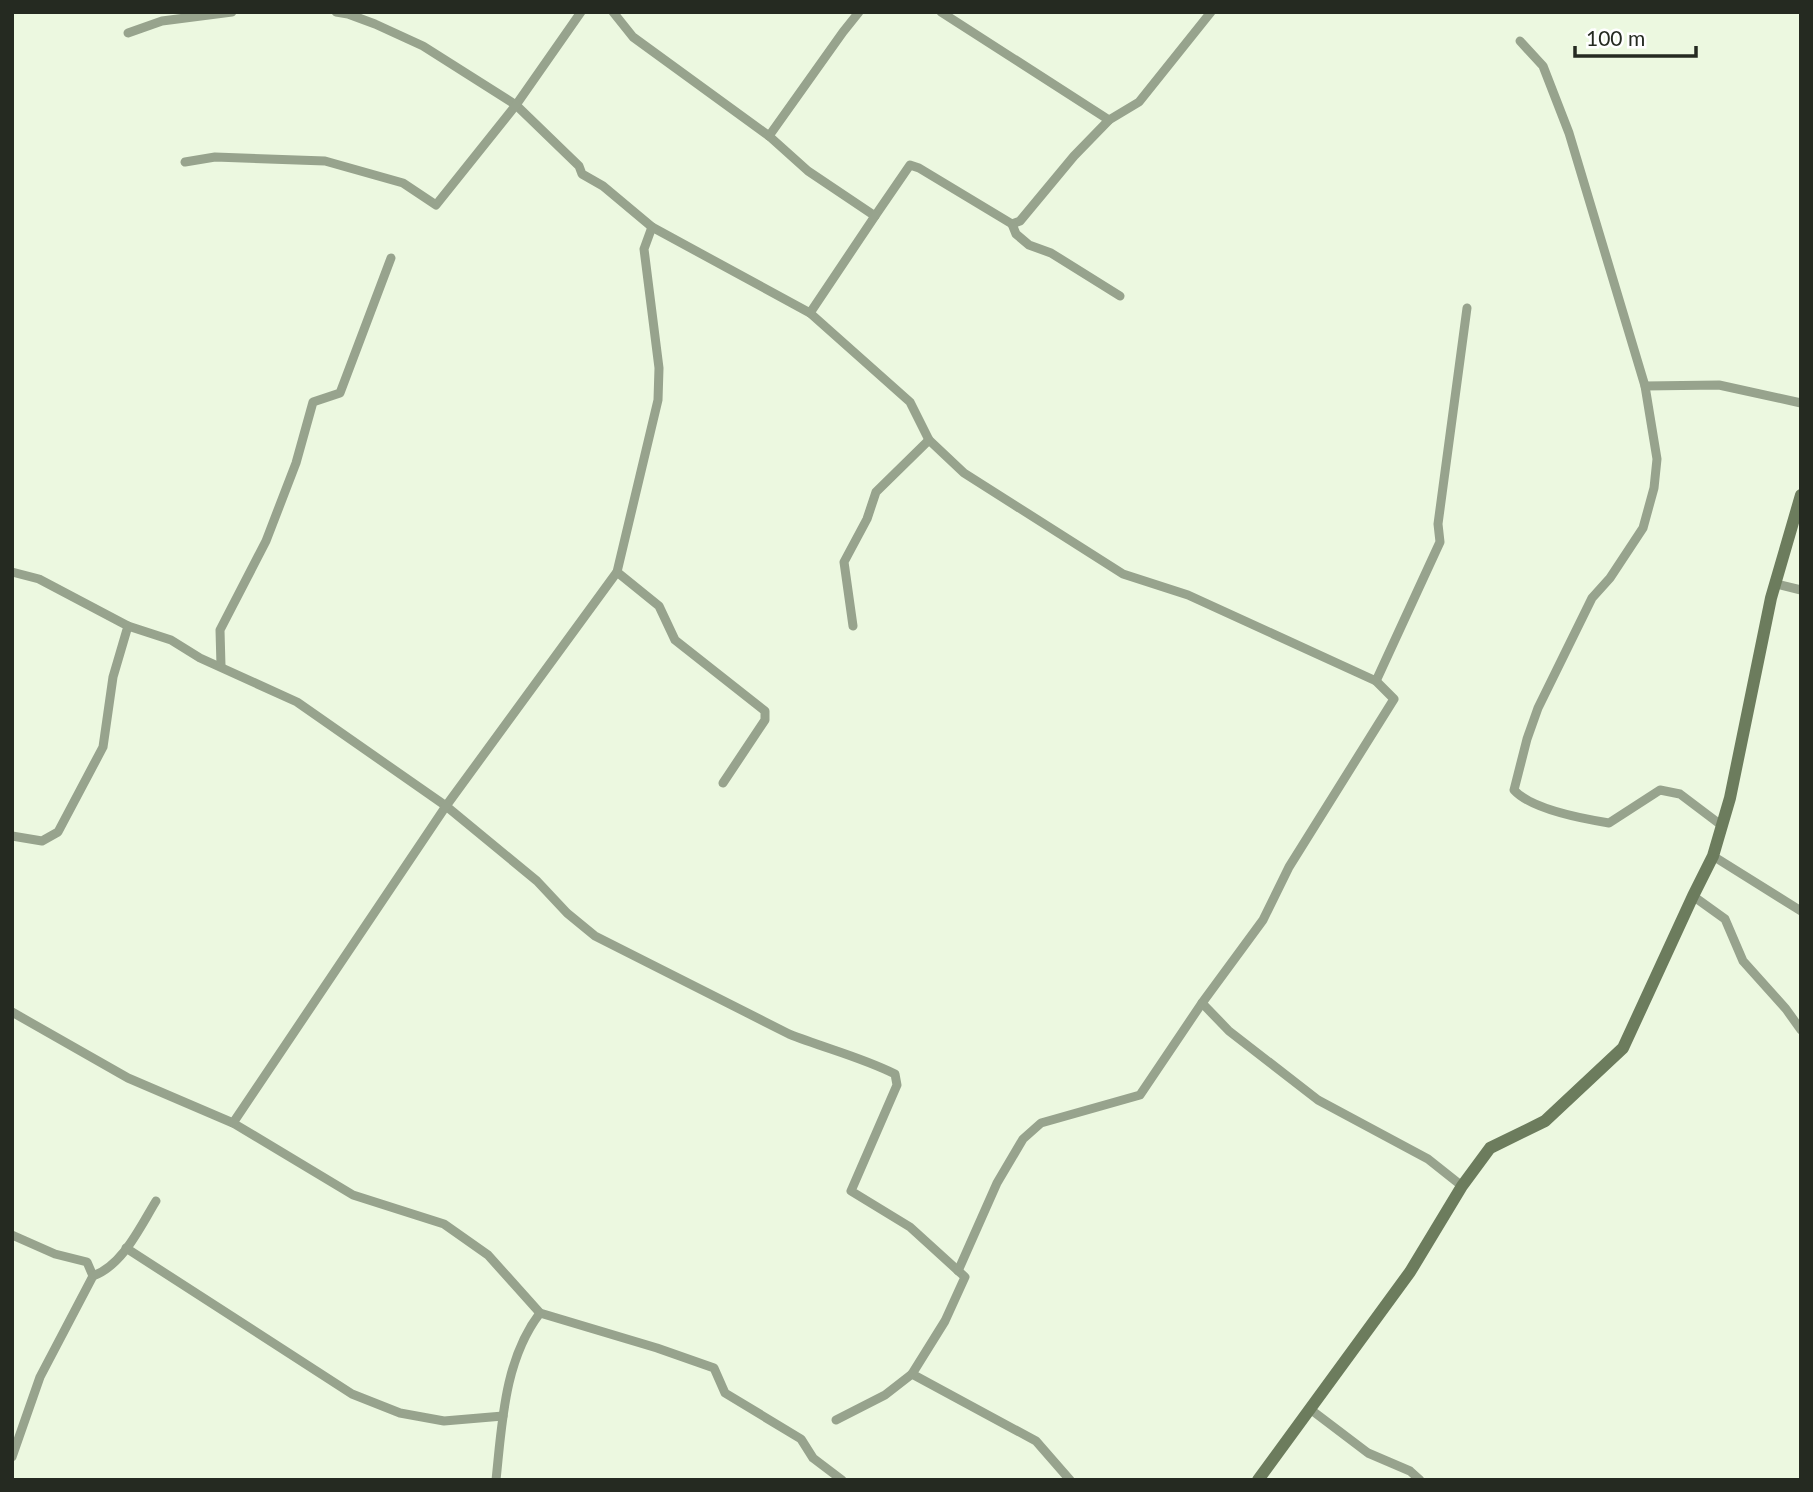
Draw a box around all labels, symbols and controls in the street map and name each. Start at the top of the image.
scale bar [1575,14,1696,58]
text: 100 m [1586,25,1645,50]

